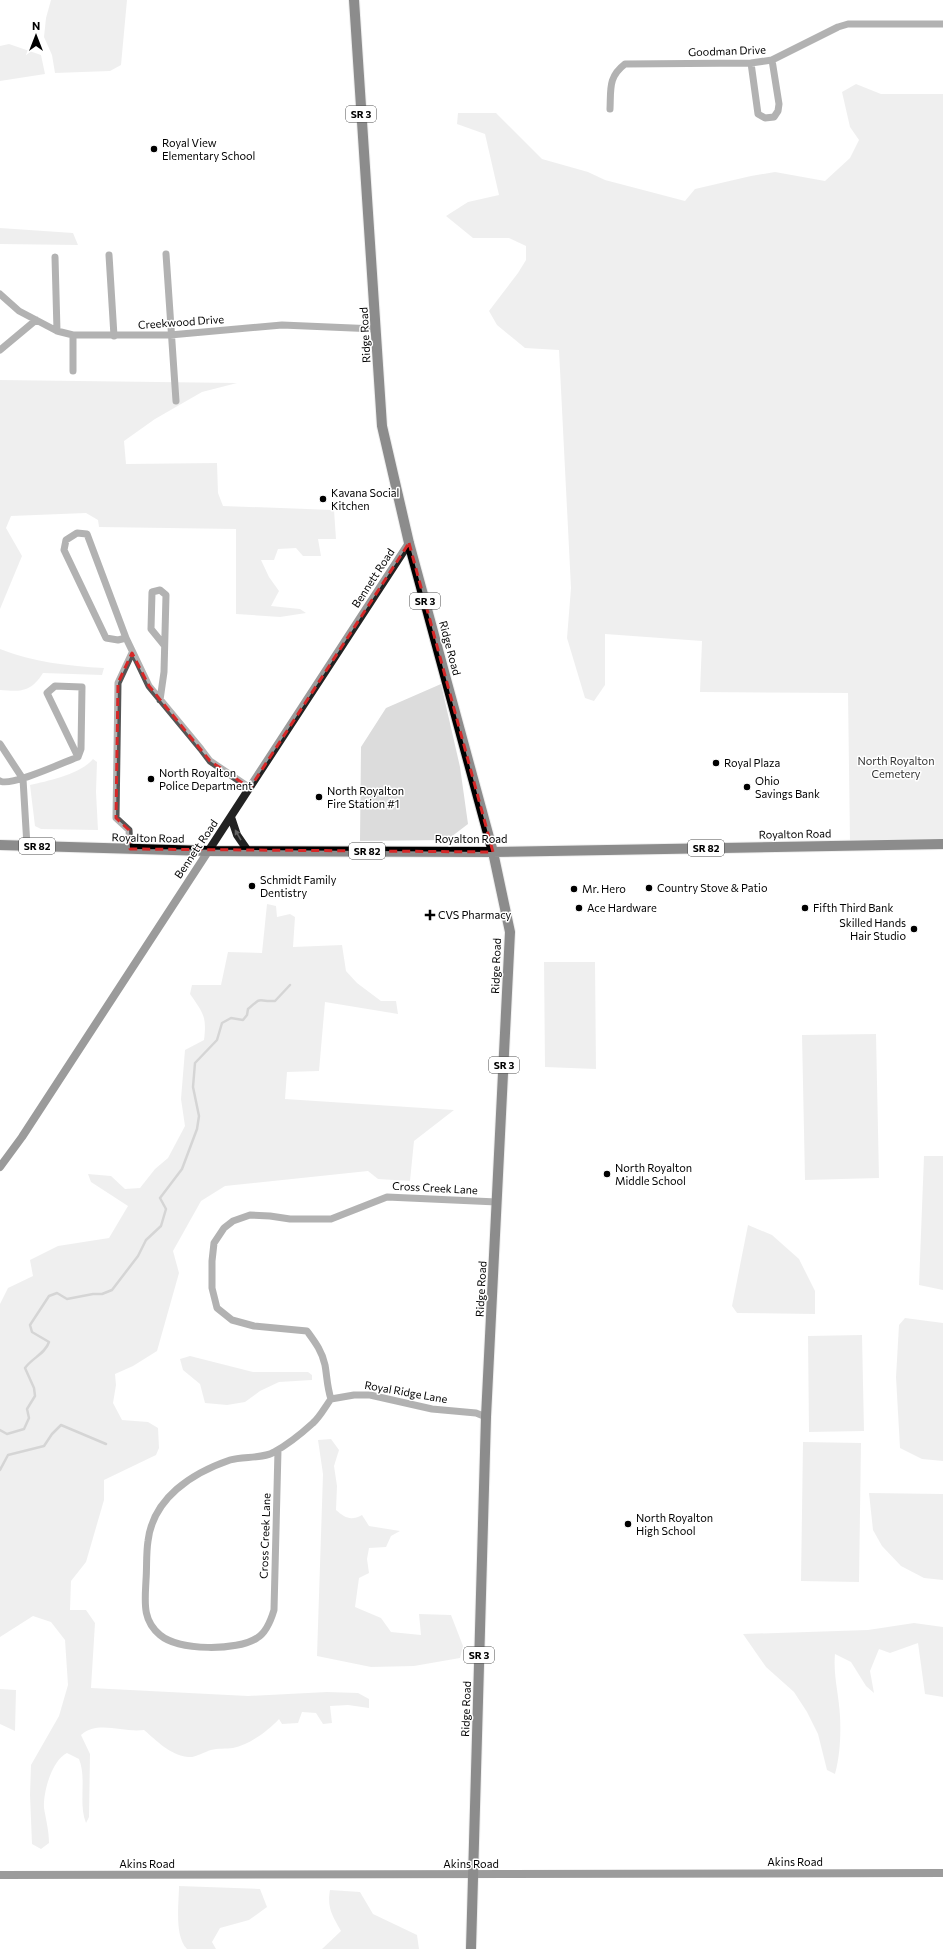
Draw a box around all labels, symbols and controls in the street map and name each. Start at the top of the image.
north arrow [16,16,56,56]
text: N [32,19,40,32]
street label: Goodman Drive [688,43,766,58]
road number: SR 3 [346,106,376,122]
place label: Royal View Elementary School [162,136,255,162]
marker: Royal View Elementary School [149,144,159,154]
street label: Ridge Road [357,307,372,363]
street label: Creekwood Drive [138,312,225,331]
place label: Kavana Social Kitchen [331,486,399,512]
marker: Kavana Social Kitchen [318,494,328,504]
street label: Bennett Road [349,546,397,610]
road number: SR 3 [410,593,440,609]
street label: Ridge Road [437,619,464,677]
park label: North Royalton Cemetery [857,754,935,780]
place label: Royal Plaza [724,756,780,769]
marker: Royal Plaza [711,758,721,768]
place label: North Royalton Police Department [159,766,253,792]
marker: North Royalton Police Department [146,774,156,784]
place label: Ohio Savings Bank [755,774,820,800]
marker: Ohio Savings Bank [742,782,752,792]
place label: North Royalton Fire Station #1 [327,784,404,810]
marker: North Royalton Fire Station #1 [314,792,324,802]
street label: Bennett Road [171,817,220,881]
street label: Royalton Road [759,826,831,841]
one-way arrow [234,829,241,841]
street label: Royalton Road [112,830,184,845]
street label: Royalton Road [435,832,507,845]
road number: SR 82 [19,838,55,854]
road number: SR 82 [688,840,724,856]
road number: SR 82 [349,843,385,859]
place label: Schmidt Family Dentistry [260,873,337,899]
marker: Schmidt Family Dentistry [247,881,257,891]
place label: Country Stove & Patio [657,881,768,894]
place label: Mr. Hero [582,882,626,895]
marker: Country Stove & Patio [644,883,654,893]
marker: Mr. Hero [569,884,579,894]
place label: Ace Hardware [587,901,657,914]
place label: Fifth Third Bank [813,901,893,914]
marker: Ace Hardware [574,903,584,913]
marker: Fifth Third Bank [800,903,810,913]
place label: CVS Pharmacy [438,908,512,921]
marker: CVS Pharmacy [425,910,435,920]
place label: Skilled Hands Hair Studio [839,916,906,942]
marker: Skilled Hands Hair Studio [909,924,919,934]
street label: Ridge Road [488,938,503,994]
road number: SR 3 [489,1057,519,1073]
place label: North Royalton Middle School [615,1161,692,1187]
marker: North Royalton Middle School [602,1169,612,1179]
street label: Cross Creek Lane [392,1179,478,1196]
street label: Ridge Road [473,1261,488,1317]
street label: Royal Ridge Lane [364,1378,449,1405]
street label: Cross Creek Lane [257,1493,273,1579]
place label: North Royalton High School [636,1511,713,1537]
marker: North Royalton High School [623,1519,633,1529]
road number: SR 3 [464,1647,494,1663]
street label: Ridge Road [458,1681,473,1737]
street label: Akins Road [767,1855,823,1868]
street label: Akins Road [119,1857,175,1870]
street label: Akins Road [443,1857,499,1870]

